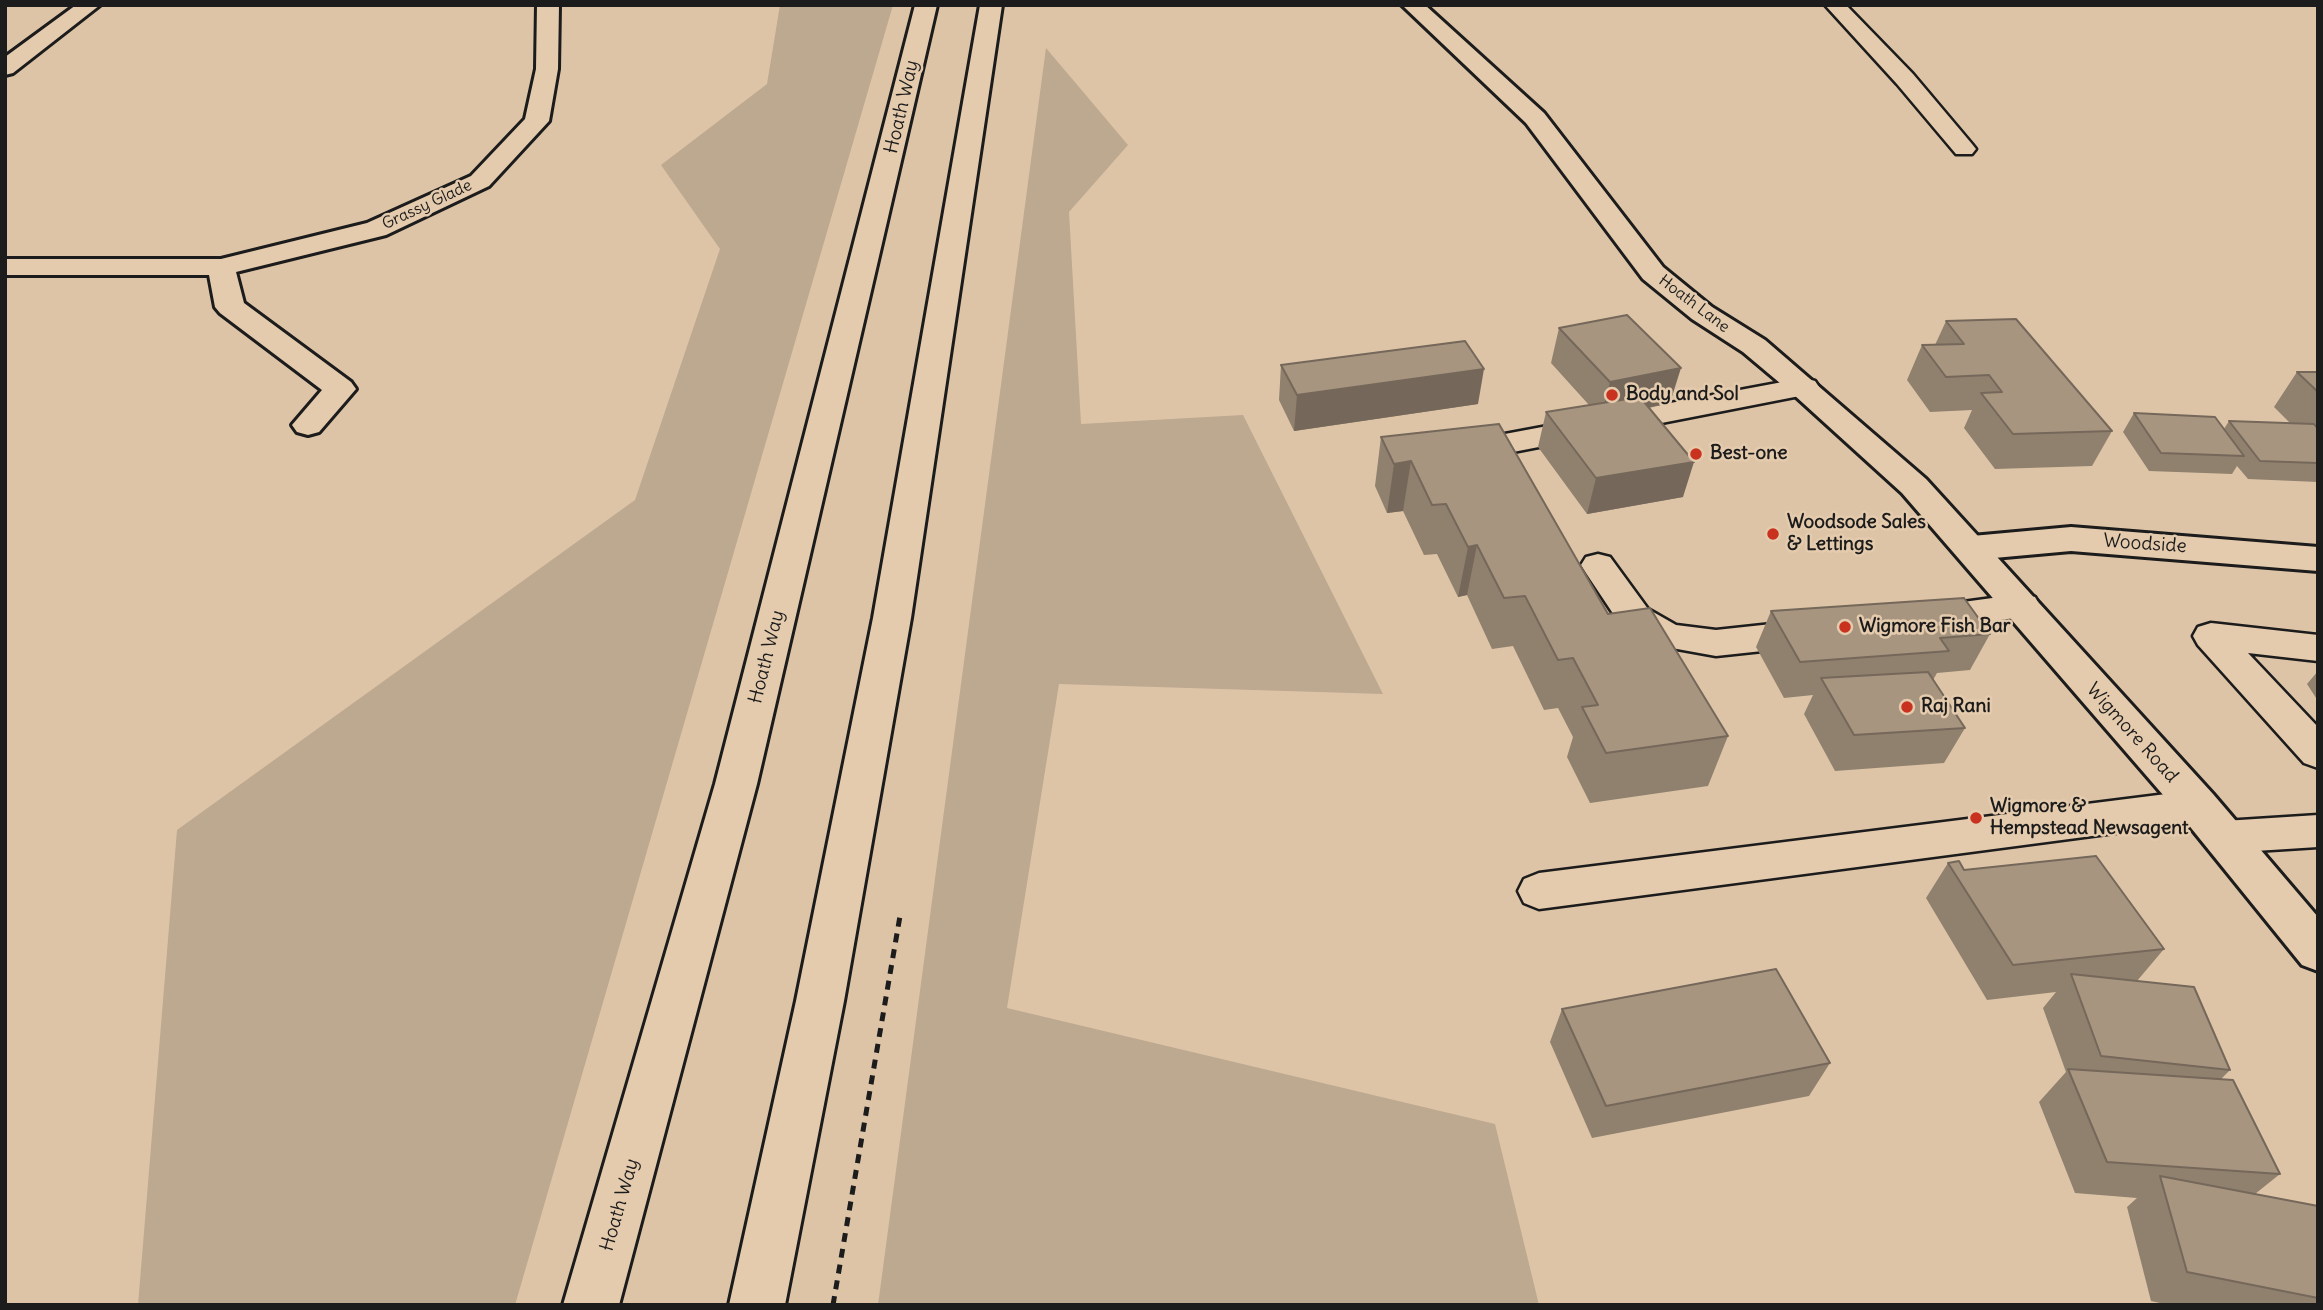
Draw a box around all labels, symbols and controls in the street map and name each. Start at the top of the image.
street label: Hoath Way [880,58,924,156]
street label: Grassy Glade [379,176,475,234]
street label: Hoath Lane [1655,271,1733,337]
place label: Body and Sol [1626,384,1739,406]
marker: Body and Sol [1604,387,1620,403]
place label: Best-one [1710,443,1787,465]
marker: Best-one [1688,446,1704,462]
place label: Woodsode Sales & Lettings [1787,512,1926,556]
marker: Woodsode Sales & Lettings [1765,526,1781,542]
street label: Woodside [2103,530,2187,558]
street label: Hoath Way [744,608,790,706]
place label: Wigmore Fish Bar [1859,616,2011,638]
marker: Wigmore Fish Bar [1837,619,1853,635]
street label: Wigmore Road [2081,679,2183,787]
place label: Raj Rani [1921,696,1991,718]
marker: Raj Rani [1899,699,1915,715]
place label: Wigmore & Hempstead Newsagent [1990,796,2188,840]
marker: Wigmore & Hempstead Newsagent [1968,810,1984,826]
street label: Hoath Way [596,1156,644,1254]

